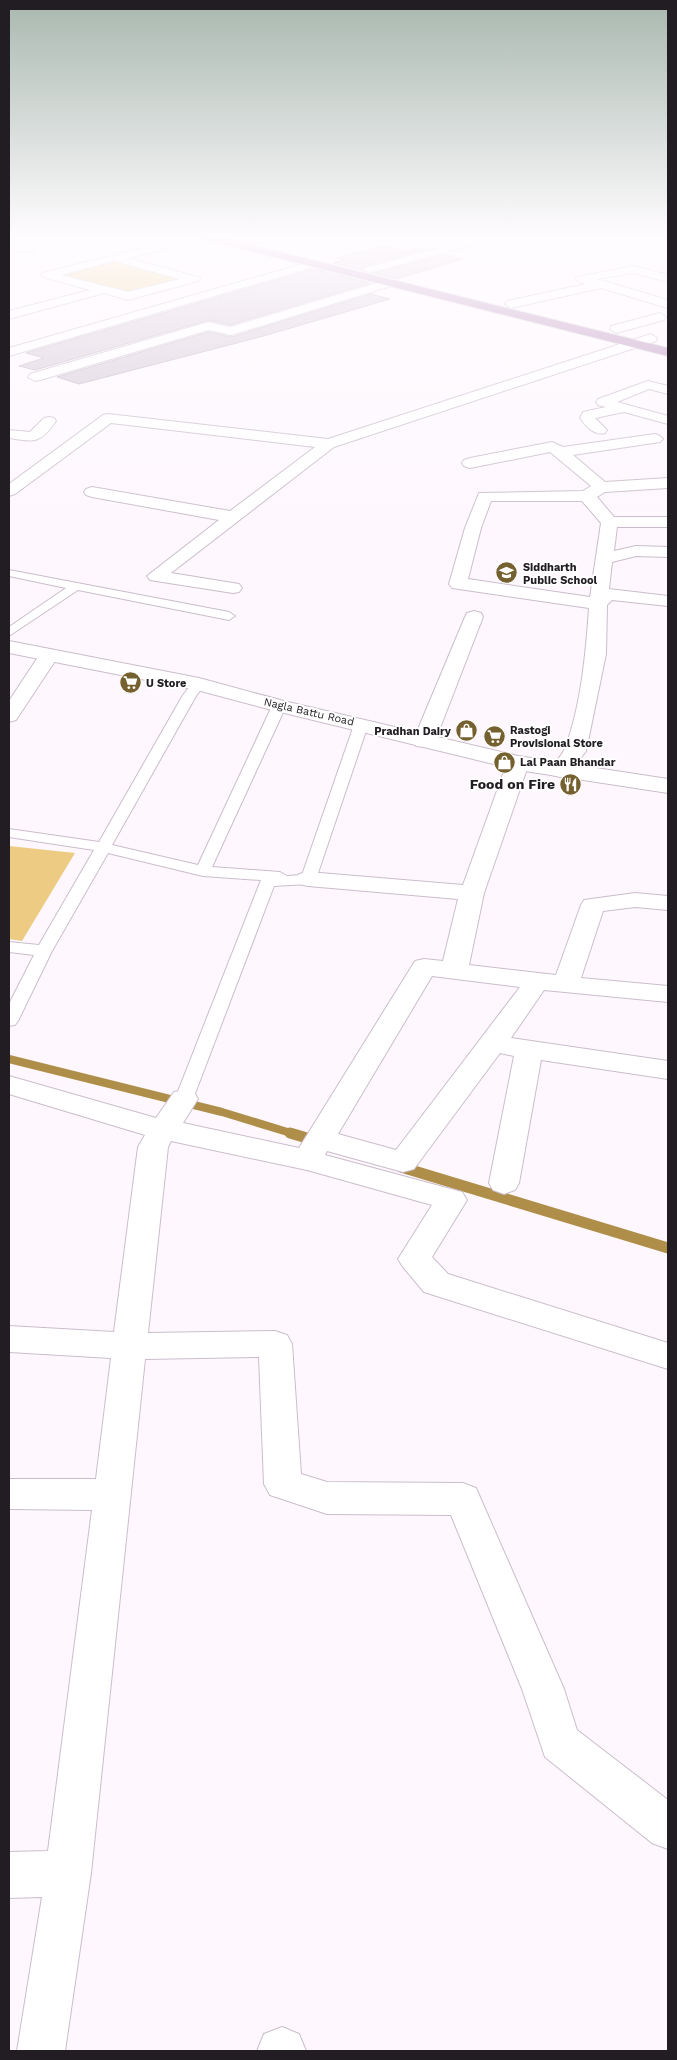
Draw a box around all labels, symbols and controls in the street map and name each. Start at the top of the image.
school or university icon: Siddharth Public School [495,561,519,585]
place label: Siddharth Public School [523,561,598,587]
supermarket icon: U Store [118,671,142,695]
place label: U Store [146,677,186,690]
street label: Nagla Battu Road [263,695,355,729]
shop icon: Pradhan Dairy [455,719,479,743]
supermarket icon: Rastogi Provisional Store [482,724,506,748]
place label: Rastogi Provisional Store [510,724,603,750]
place label: Pradhan Dairy [374,725,452,738]
shop icon: Lal Paan Bhandar [492,750,516,774]
place label: Lal Paan Bhandar [520,756,616,769]
restaurant icon: Food on Fire [559,772,583,796]
place label: Food on Fire [470,776,555,792]

